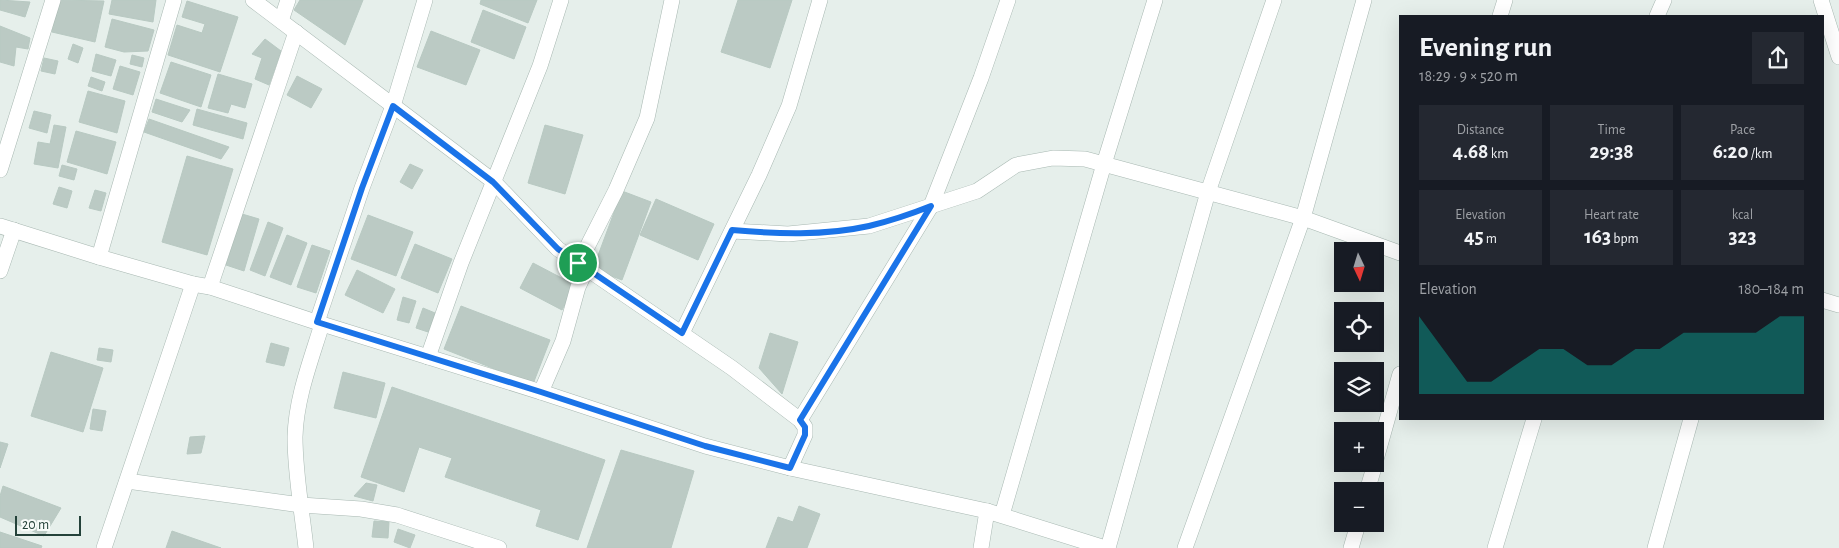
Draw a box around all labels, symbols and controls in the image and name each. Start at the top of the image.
button: share [1752,32,1804,84]
text: Evening run [1419,34,1552,62]
text: 18:29 · 9 × 520 m [1419,68,1518,84]
text: Distance [1457,123,1504,137]
text: Time [1598,123,1625,137]
text: Pace [1730,123,1755,137]
text: 4.68 [1453,141,1488,162]
text: 29:38 [1589,141,1634,162]
text: 6:20 [1713,141,1748,162]
text: km [1488,147,1508,161]
text: /km [1748,147,1772,161]
text: Elevation [1455,208,1506,222]
text: Heart rate [1584,208,1639,222]
text: kcal [1732,208,1753,222]
text: 45 [1464,226,1484,247]
text: 163 [1584,226,1611,247]
text: 323 [1729,226,1757,247]
text: m [1484,232,1497,246]
text: bpm [1611,232,1639,246]
pin [557,242,599,284]
north arrow [1334,242,1384,292]
map controls [1334,242,1384,532]
icon: arrive [564,249,592,277]
text: Elevation [1419,281,1477,297]
text: 180–184 m [1739,281,1804,297]
button: locate [1334,302,1384,352]
button: layers [1334,362,1384,412]
button: + [1334,422,1384,472]
button: − [1334,482,1384,532]
scale bar [15,513,81,536]
text: 20 m [22,518,49,532]

